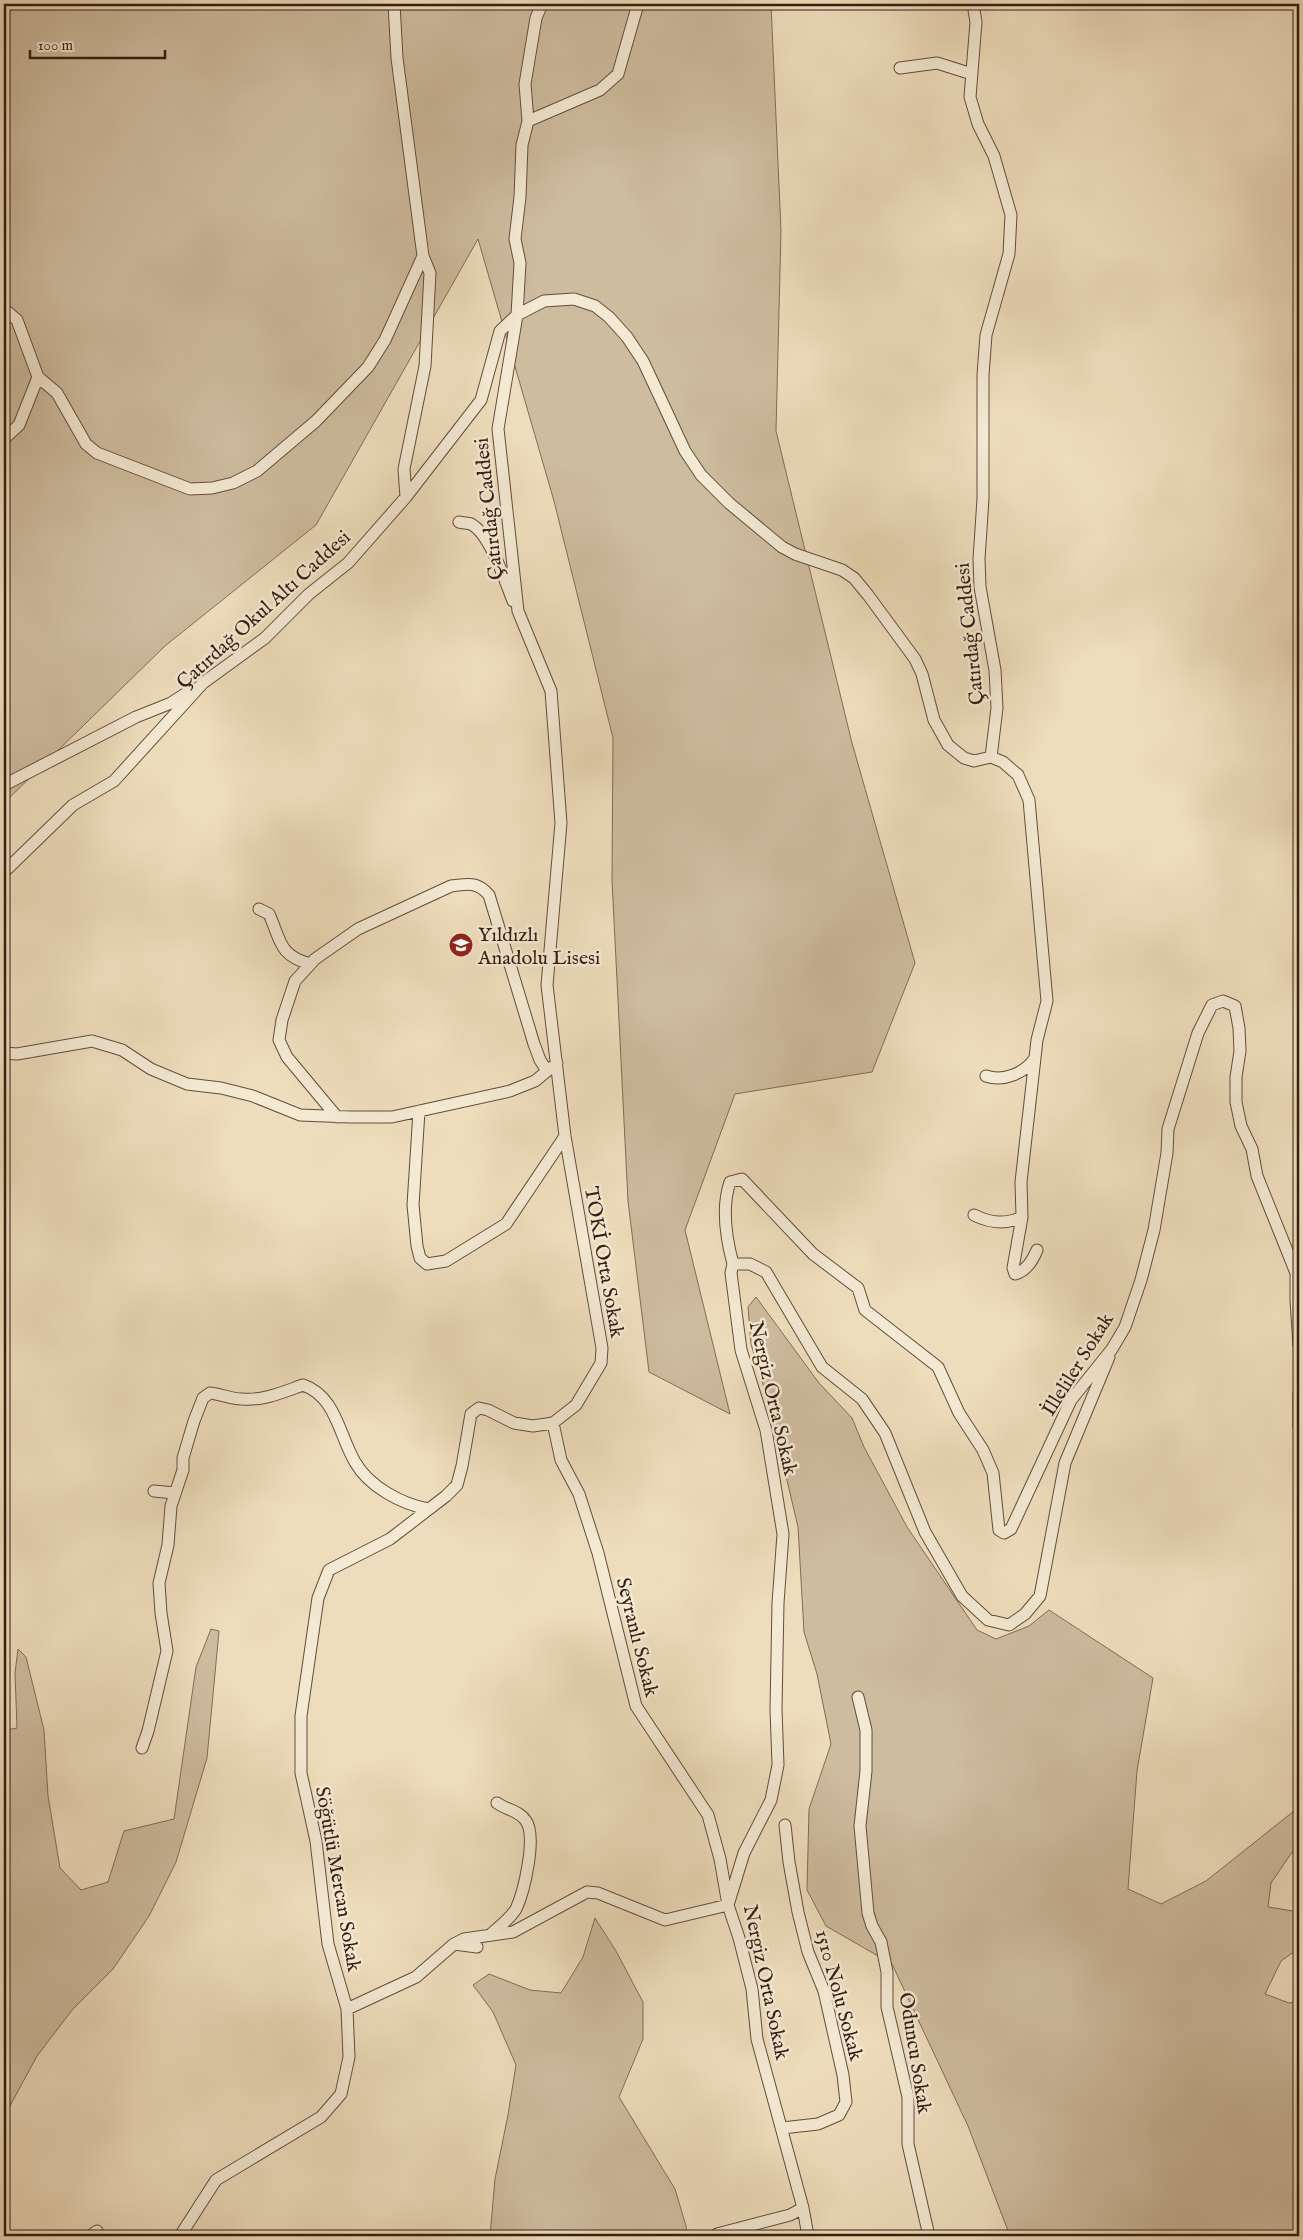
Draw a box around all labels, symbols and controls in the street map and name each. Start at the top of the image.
scale bar [30,28,165,60]
text: 100 m [38,36,74,55]
street label: Çatırdağ Caddesi [470,436,509,581]
street label: Çatırdağ Okul Altı Caddesi [172,525,356,695]
street label: Çatırdağ Caddesi [951,561,990,706]
place label: Yıldızlı Anadolu Lisesi [477,923,600,971]
school or university icon: Yıldızlı Anadolu Lisesi [448,932,474,958]
street label: TOKİ Orta Sokak [578,1185,629,1340]
street label: İlleliler Sokak [1037,1308,1120,1421]
street label: Nergiz Orta Sokak [743,1319,803,1478]
street label: Seyranlı Sokak [610,1575,664,1700]
street label: Söğütlü Mercan Sokak [309,1785,366,1974]
street label: Nergiz Orta Sokak [737,1902,794,2062]
street label: 1510 Nolu Sokak [809,1927,868,2064]
street label: Oduncu Sokak [893,1991,936,2116]

